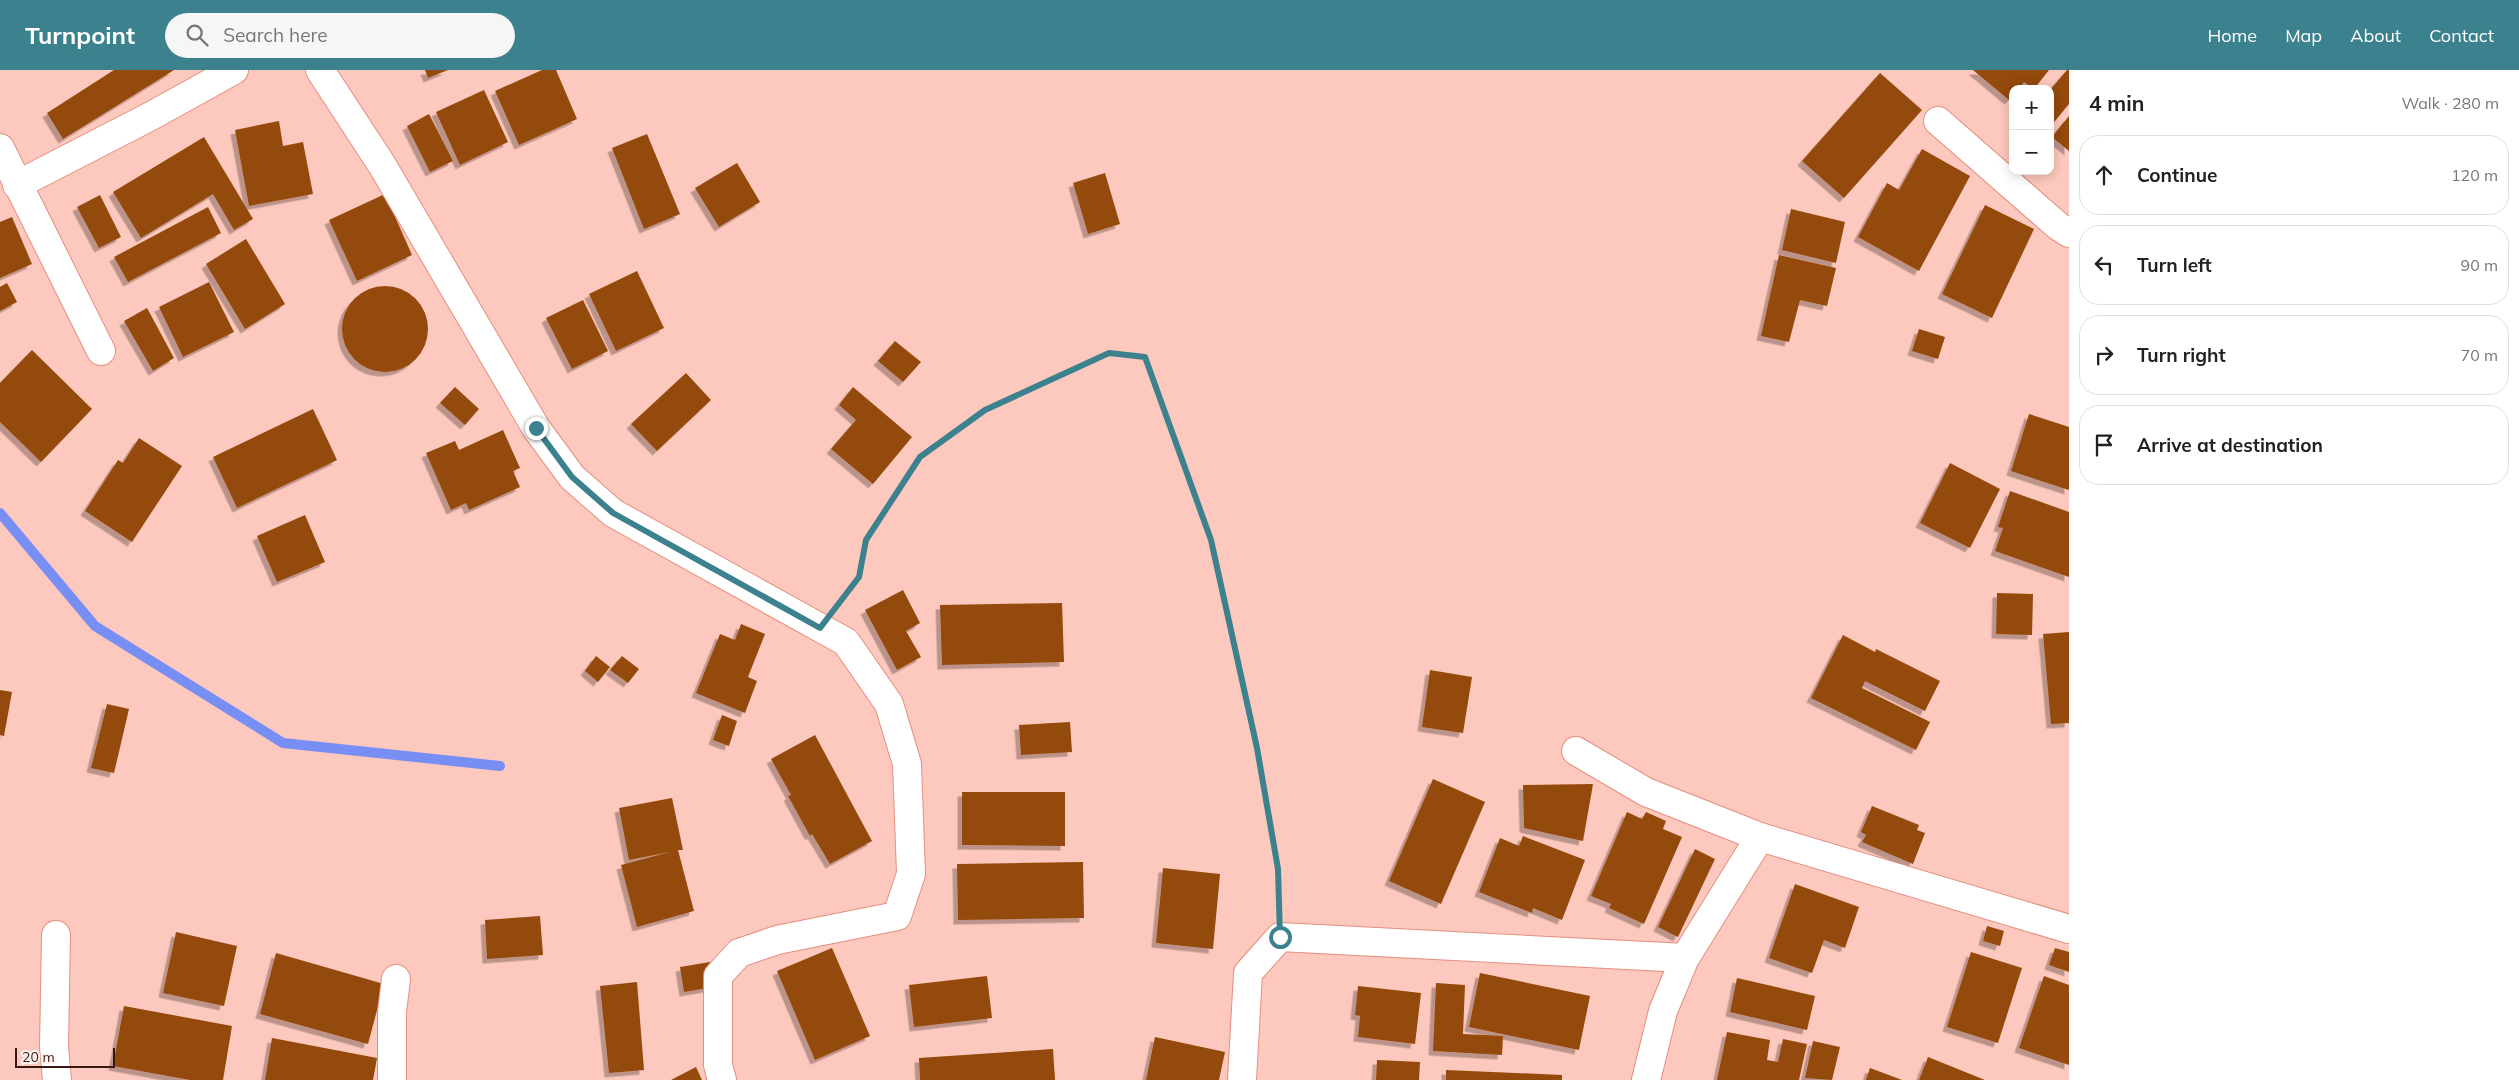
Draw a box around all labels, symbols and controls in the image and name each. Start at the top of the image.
search box [165,13,515,58]
text: Turnpoint [25,20,135,50]
icon: search [183,21,211,49]
text: Search here [223,23,328,47]
text: Home [2207,24,2257,47]
text: Map [2285,24,2322,47]
text: About [2350,24,2401,47]
text: Contact [2429,24,2494,47]
map controls [2009,85,2054,175]
button: + [2009,85,2054,130]
text: 4 min [2089,90,2144,116]
text: Walk · 280 m [2401,93,2499,113]
button: − [2009,130,2054,175]
icon: ahead [2090,161,2118,189]
text: Continue [2137,163,2217,187]
text: 120 m [2451,165,2498,185]
icon: left [2090,251,2118,279]
text: Turn left [2137,253,2212,277]
text: 90 m [2461,255,2498,275]
icon: right [2090,341,2118,369]
text: Turn right [2137,343,2226,367]
text: 70 m [2461,345,2498,365]
route end [525,417,548,440]
icon: arrive [2090,431,2118,459]
text: Arrive at destination [2137,433,2323,457]
route start [1269,926,1292,949]
scale bar [15,1045,115,1068]
text: 20 m [22,1048,55,1066]

